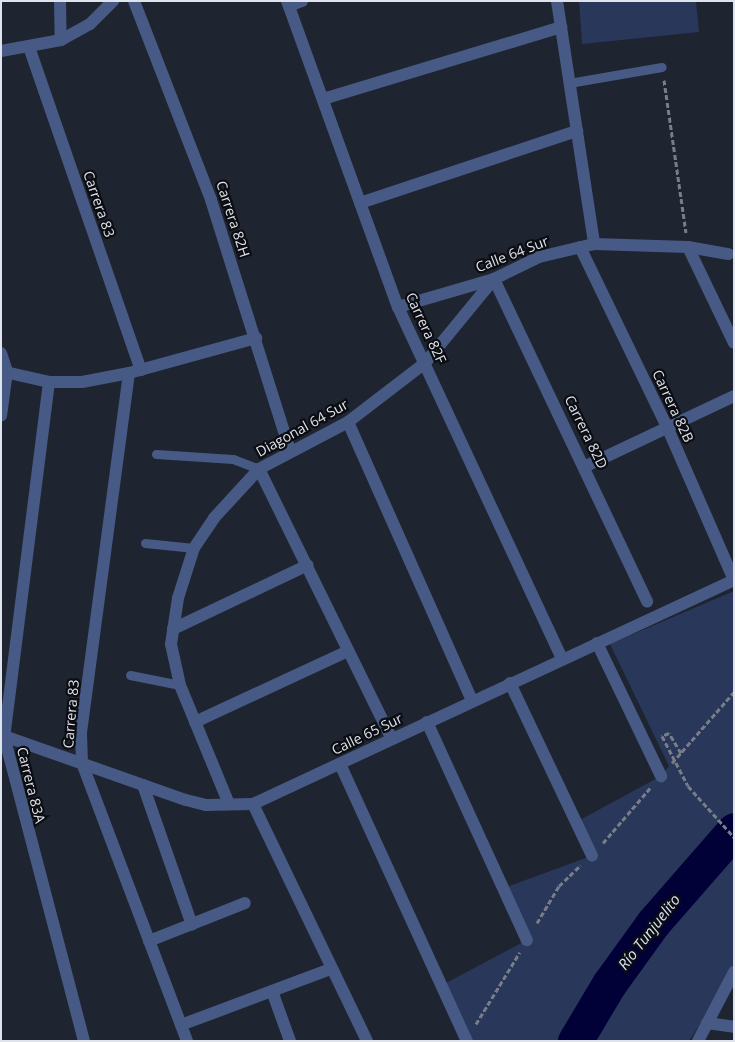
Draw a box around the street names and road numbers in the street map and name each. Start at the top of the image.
street label: Carrera 83 [80,169,118,239]
street label: Carrera 82H [213,179,253,259]
street label: Calle 64 Sur [473,232,551,276]
street label: Carrera 82F [402,290,450,366]
street label: Carrera 82B [649,367,697,445]
street label: Carrera 82D [561,393,611,471]
street label: Diagonal 64 Sur [253,396,351,460]
street label: Carrera 83 [60,679,82,749]
street label: Calle 65 Sur [329,710,405,758]
street label: Carrera 83A [13,745,49,825]

